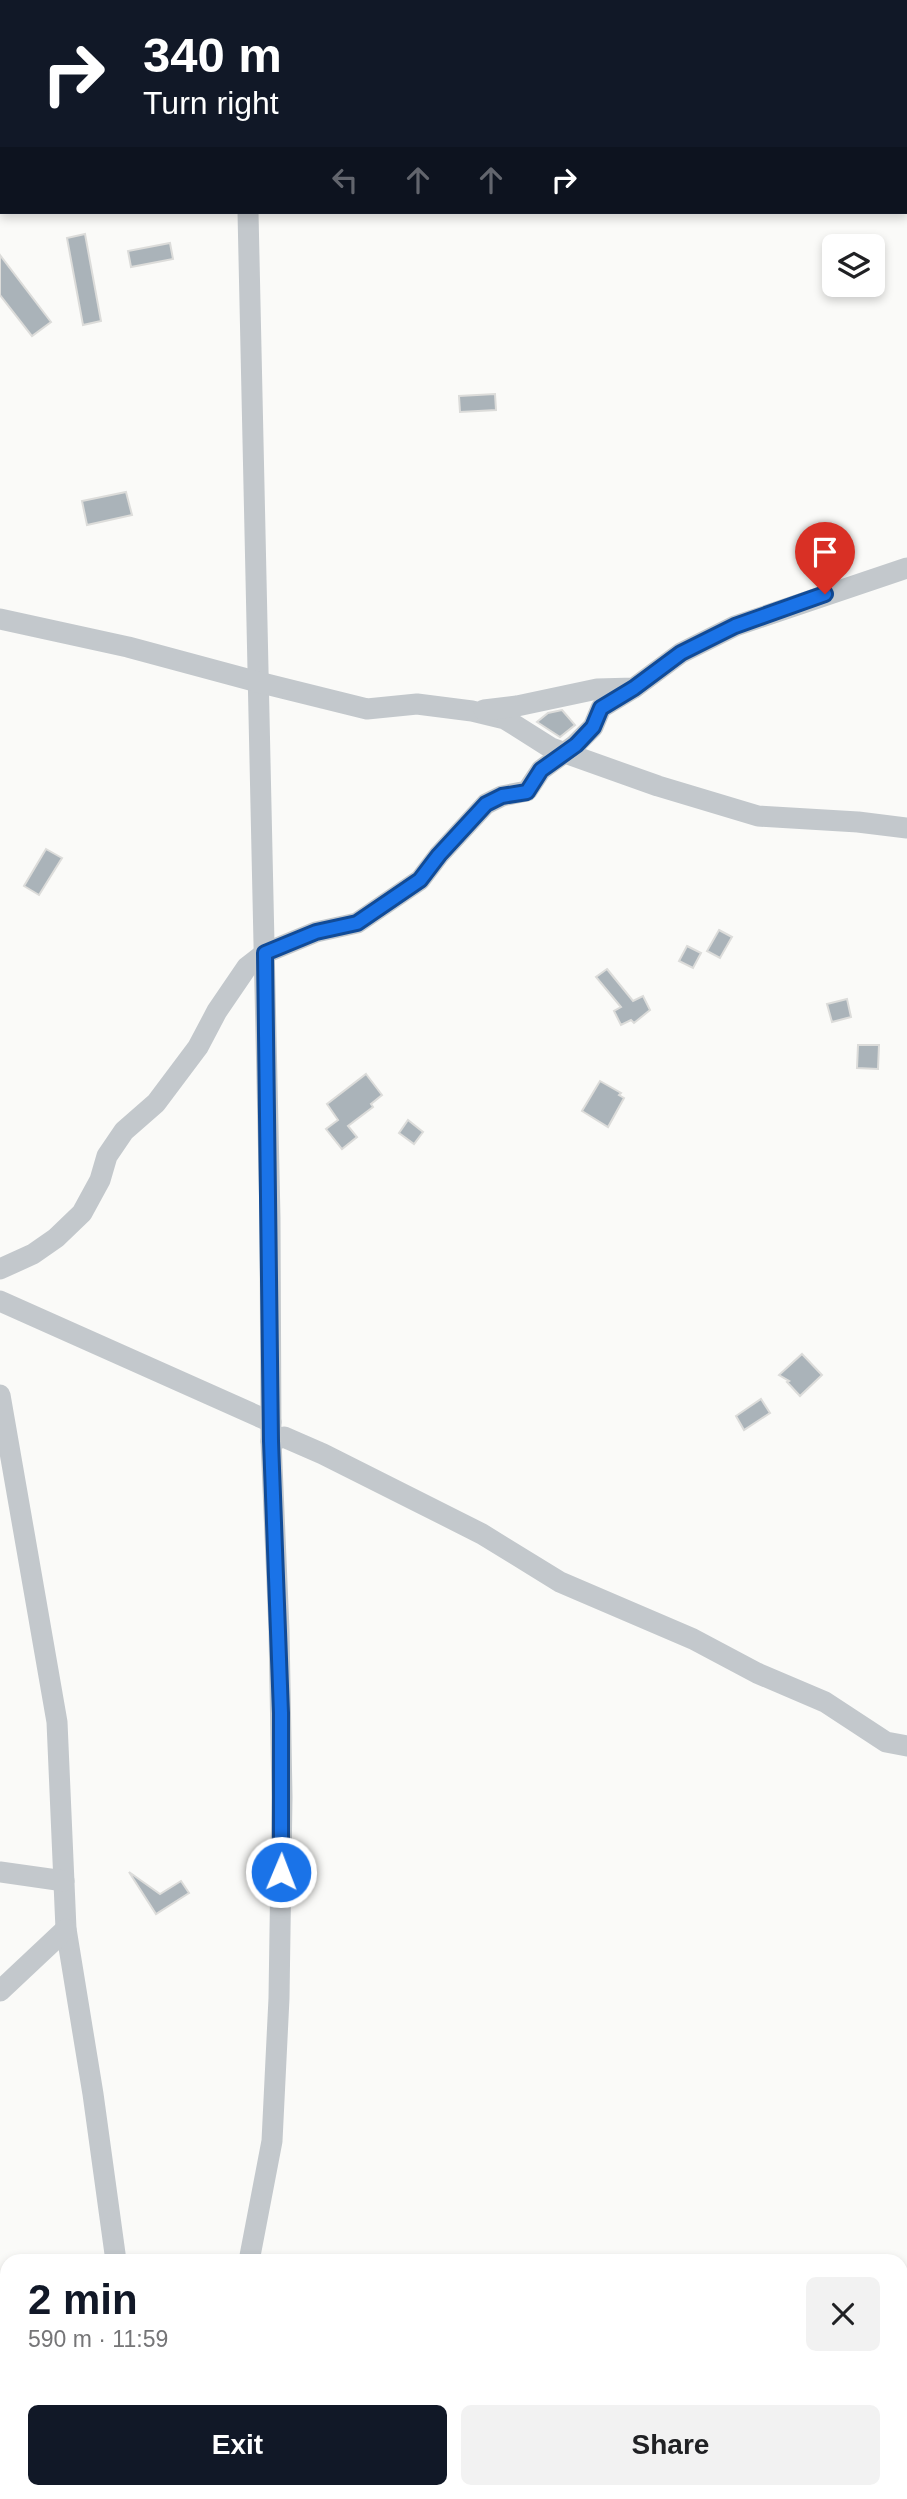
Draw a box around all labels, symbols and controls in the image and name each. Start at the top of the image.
icon: right [28,28,119,119]
text: 340 m [143,28,282,82]
text: Turn right [143,85,279,121]
icon: left [326,161,364,199]
icon: ahead [399,161,437,199]
icon: ahead [472,161,510,199]
icon: right [545,161,583,199]
map controls [822,234,885,297]
button: layers [822,234,885,297]
pin [795,522,855,594]
icon: arrive [806,533,844,571]
position arrow [244,1835,318,1909]
text: 2 min [28,2276,138,2323]
button: close [806,2277,880,2351]
text: 590 m · 11:59 [28,2326,168,2352]
button: Exit [28,2405,447,2485]
button: Share [461,2405,880,2485]

